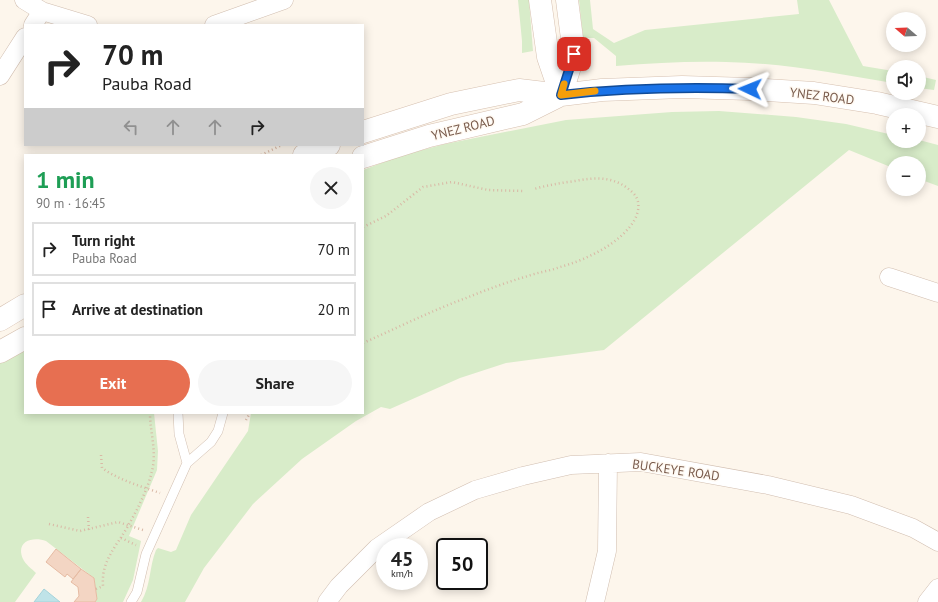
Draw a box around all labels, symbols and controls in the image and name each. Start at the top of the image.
north arrow [886,12,926,52]
map controls [886,12,926,196]
text: 70 m [102,36,163,73]
pin [557,37,591,71]
icon: right [36,40,88,92]
icon: arrive [563,43,585,65]
button: sound [886,60,926,100]
position arrow [729,68,771,110]
text: Pauba Road [102,72,192,95]
street label: YNEZ ROAD [789,84,855,108]
button: + [886,108,926,148]
street label: YNEZ ROAD [430,112,496,144]
icon: left [120,116,142,138]
icon: ahead [162,116,184,138]
icon: ahead [204,116,226,138]
icon: right [246,116,268,138]
button: − [886,156,926,196]
text: 1 min [36,164,95,195]
button: close [310,167,352,209]
text: 90 m · 16:45 [36,195,106,212]
text: Turn right [72,231,135,250]
icon: right [38,238,60,260]
text: 70 m [317,240,350,259]
text: Pauba Road [72,250,137,267]
icon: arrive [38,298,60,320]
text: Arrive at destination [72,300,203,319]
text: 20 m [317,300,350,319]
button: Exit [36,360,190,406]
button: Share [198,360,352,406]
street label: BUCKEYE ROAD [631,455,721,485]
speed limit sign: 50 [436,538,488,590]
text: 45 [391,546,413,572]
text: km/h [391,567,413,580]

